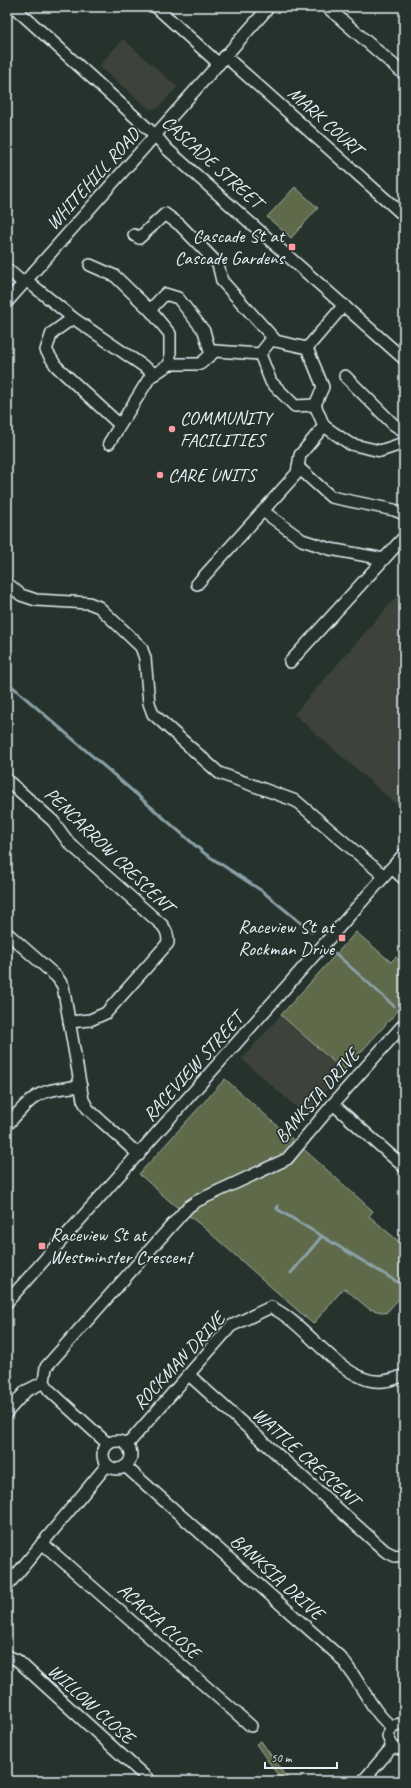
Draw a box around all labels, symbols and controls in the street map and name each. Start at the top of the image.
street label: MARK COURT [283,81,371,164]
street label: CASCADE STREET [157,110,271,217]
street label: WHITEHILL ROAD [41,122,146,235]
place label: Cascade St at Cascade Gardens [175,224,287,270]
marker: Cascade St at Cascade Gardens [287,242,297,252]
place label: COMMUNITY FACILITIES [180,406,274,452]
marker: COMMUNITY FACILITIES [167,424,177,434]
place label: CARE UNITS [168,463,258,487]
marker: CARE UNITS [155,470,165,480]
street label: PENCARROW CRESCENT [39,782,182,921]
place label: Raceview St at Rockman Drive [238,915,336,961]
marker: Raceview St at Rockman Drive [337,933,347,943]
street label: RACEVIEW STREET [138,1004,252,1126]
street label: BANKSIA DRIVE [269,1042,366,1148]
place label: Raceview St at Westminster Crescent [50,1223,195,1269]
marker: Raceview St at Westminster Crescent [37,1241,47,1251]
street label: ROCKMAN DRIVE [128,1305,232,1415]
street label: WATTLE CRESCENT [247,1402,368,1515]
street label: BANKSIA DRIVE [225,1529,331,1627]
street label: ACACIA CLOSE [113,1578,207,1666]
street label: WILLOW CLOSE [43,1659,141,1751]
scale bar [265,1744,337,1770]
text: 50 m [271,1750,293,1766]

